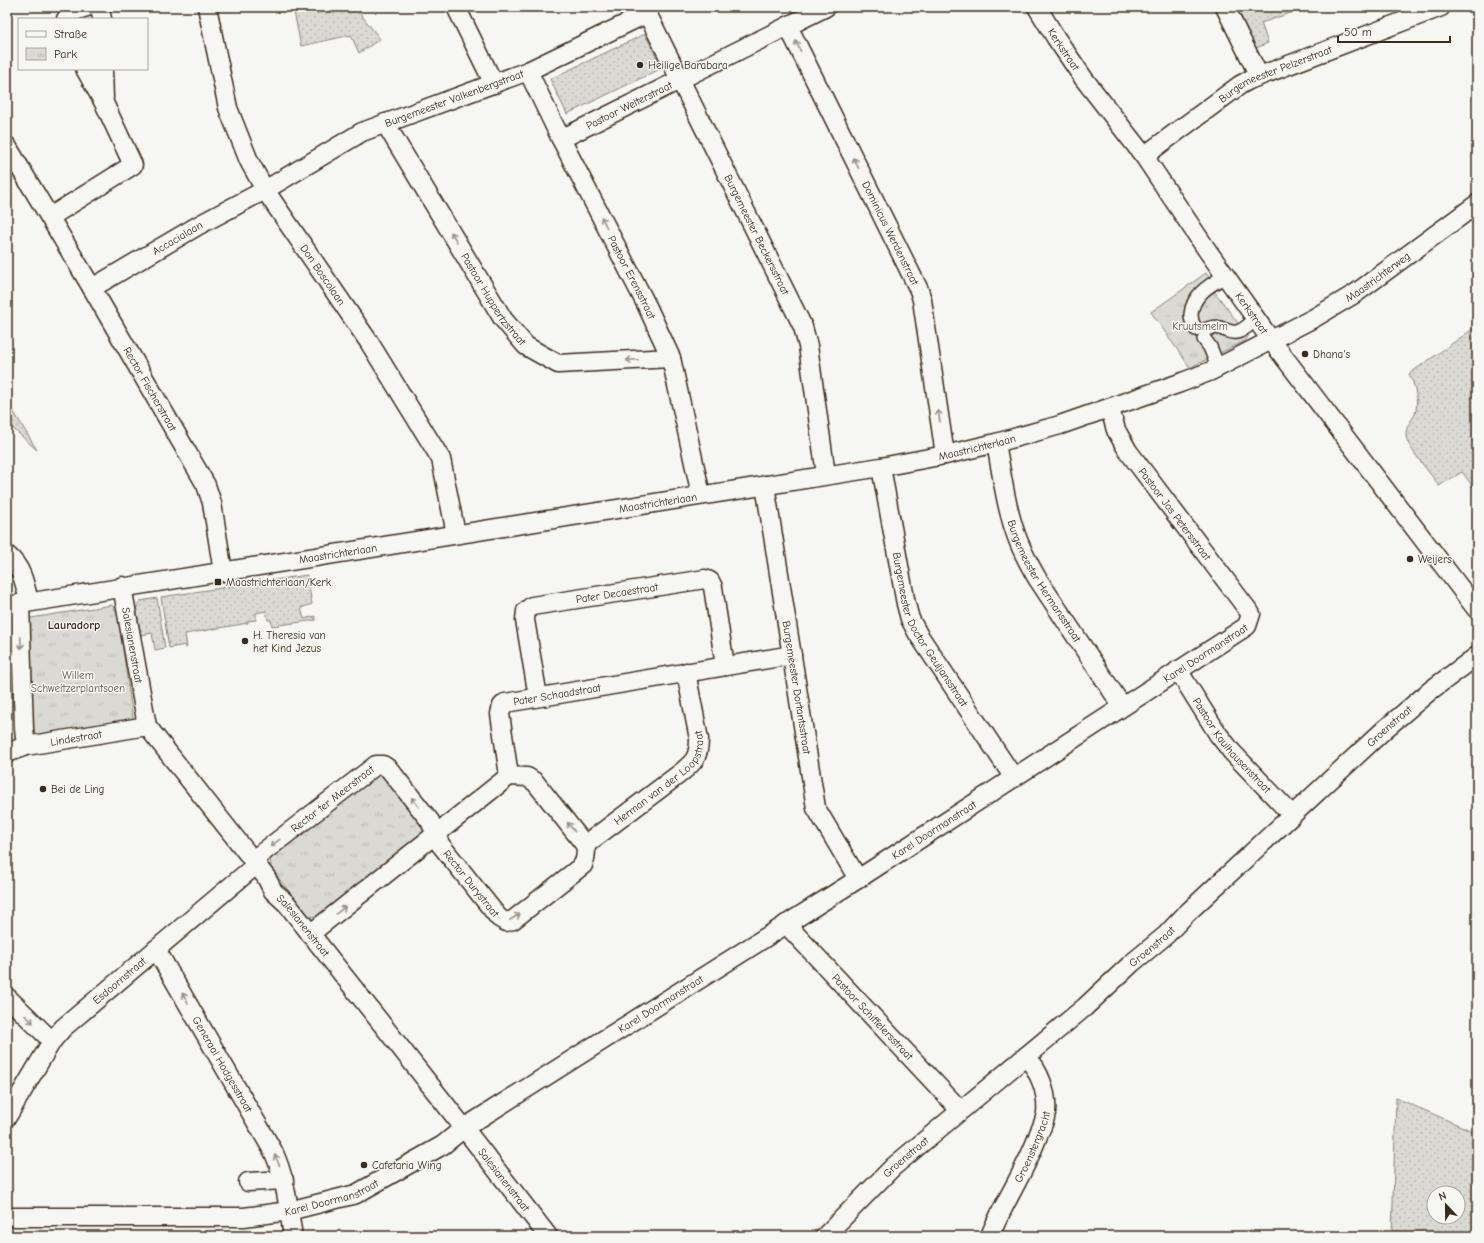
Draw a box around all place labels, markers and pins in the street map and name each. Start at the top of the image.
place label: Heilige Barabara [648,59,728,72]
marker: Heilige Barabara [635,60,645,70]
place label: Dhana's [1313,348,1350,361]
marker: Dhana's [1300,349,1310,359]
place label: Weijers [1418,553,1452,566]
marker: Weijers [1405,554,1415,564]
place label: Maastrichterlaan/Kerk [226,576,332,589]
marker: Maastrichterlaan/Kerk [213,577,223,587]
place label: H. Theresia van het Kind Jezus [253,629,326,655]
marker: H. Theresia van het Kind Jezus [240,636,250,646]
place label: Bei de Ling [51,783,104,796]
marker: Bei de Ling [38,784,48,794]
place label: Cafetaria Wing [372,1159,441,1172]
marker: Cafetaria Wing [359,1160,369,1170]

